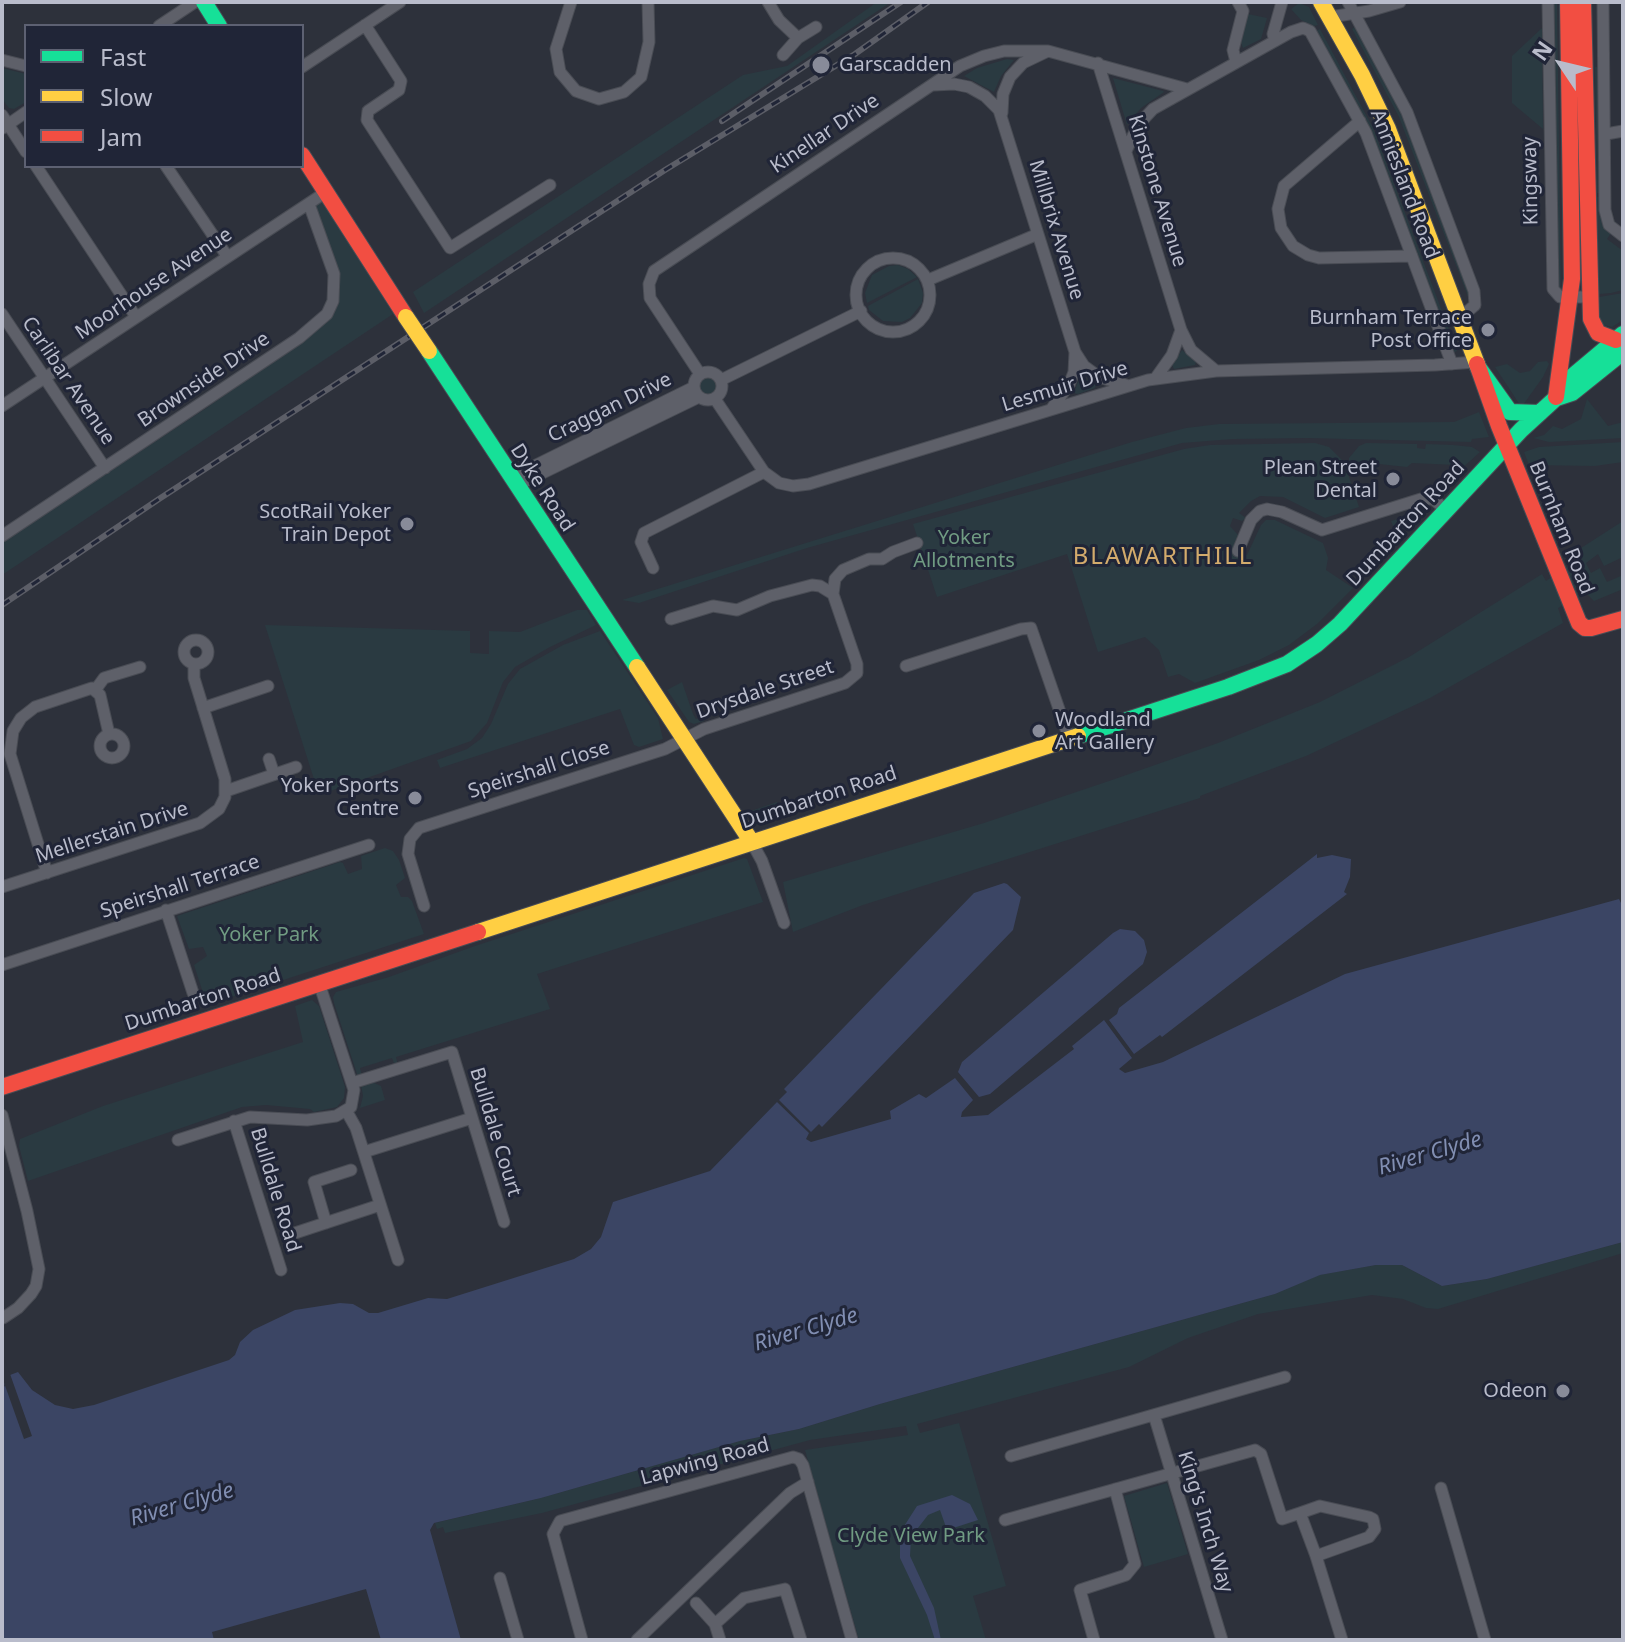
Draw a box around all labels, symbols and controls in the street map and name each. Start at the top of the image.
legend [24,24,304,168]
north arrow [1521,24,1601,104]
text: N [1524,34,1559,66]
text: Fast [100,40,146,73]
place label: Garscadden [839,53,952,77]
marker: Garscadden [810,54,832,76]
text: Slow [100,80,152,113]
street label: Kinellar Drive [766,89,884,179]
street label: Anniesland Road [1365,106,1443,262]
street label: Kinstone Avenue [1122,112,1192,270]
text: Jam [100,120,142,153]
street label: Kingsway [1518,136,1544,226]
street label: Millbrix Avenue [1023,157,1089,303]
street label: Moorhouse Avenue [71,223,237,345]
place label: Burnham Terrace Post Office [1309,306,1472,353]
street label: Carlibar Avenue [16,312,120,450]
marker: Burnham Terrace Post Office [1479,321,1497,339]
street label: Brownside Drive [134,327,274,433]
street label: Lesmuir Drive [999,356,1131,418]
street label: Craggan Drive [544,368,676,448]
street label: Dyke Road [505,440,579,536]
place label: Plean Street Dental [1264,456,1377,503]
street label: Dumbarton Road [1342,456,1470,592]
street label: Burnham Road [1523,458,1599,598]
marker: Plean Street Dental [1384,470,1402,488]
place label: ScotRail Yoker Train Depot [259,500,391,547]
marker: ScotRail Yoker Train Depot [398,515,416,533]
park label: Yoker Allotments [913,526,1015,573]
district label: BLAWARTHILL [1073,543,1253,571]
street label: Drysdale Street [693,655,837,725]
place label: Woodland Art Gallery [1055,708,1154,755]
marker: Woodland Art Gallery [1030,722,1048,740]
street label: Speirshall Close [465,736,613,804]
street label: Dumbarton Road [738,761,900,835]
place label: Yoker Sports Centre [281,774,399,821]
marker: Yoker Sports Centre [406,789,424,807]
street label: Mellerstain Drive [32,797,192,869]
street label: Speirshall Terrace [97,850,263,924]
park label: Yoker Park [219,923,319,947]
street label: Dumbarton Road [122,963,284,1037]
street label: Bulldale Court [464,1065,526,1199]
street label: Bulldale Road [245,1125,305,1255]
water label: River Clyde [1375,1127,1485,1181]
water label: River Clyde [751,1303,861,1357]
place label: Odeon [1483,1379,1547,1403]
marker: Odeon [1554,1382,1572,1400]
street label: Lapwing Road [638,1433,772,1491]
street label: King's Inch Way [1172,1448,1238,1596]
water label: River Clyde [127,1478,237,1532]
park label: Clyde View Park [837,1524,985,1548]

